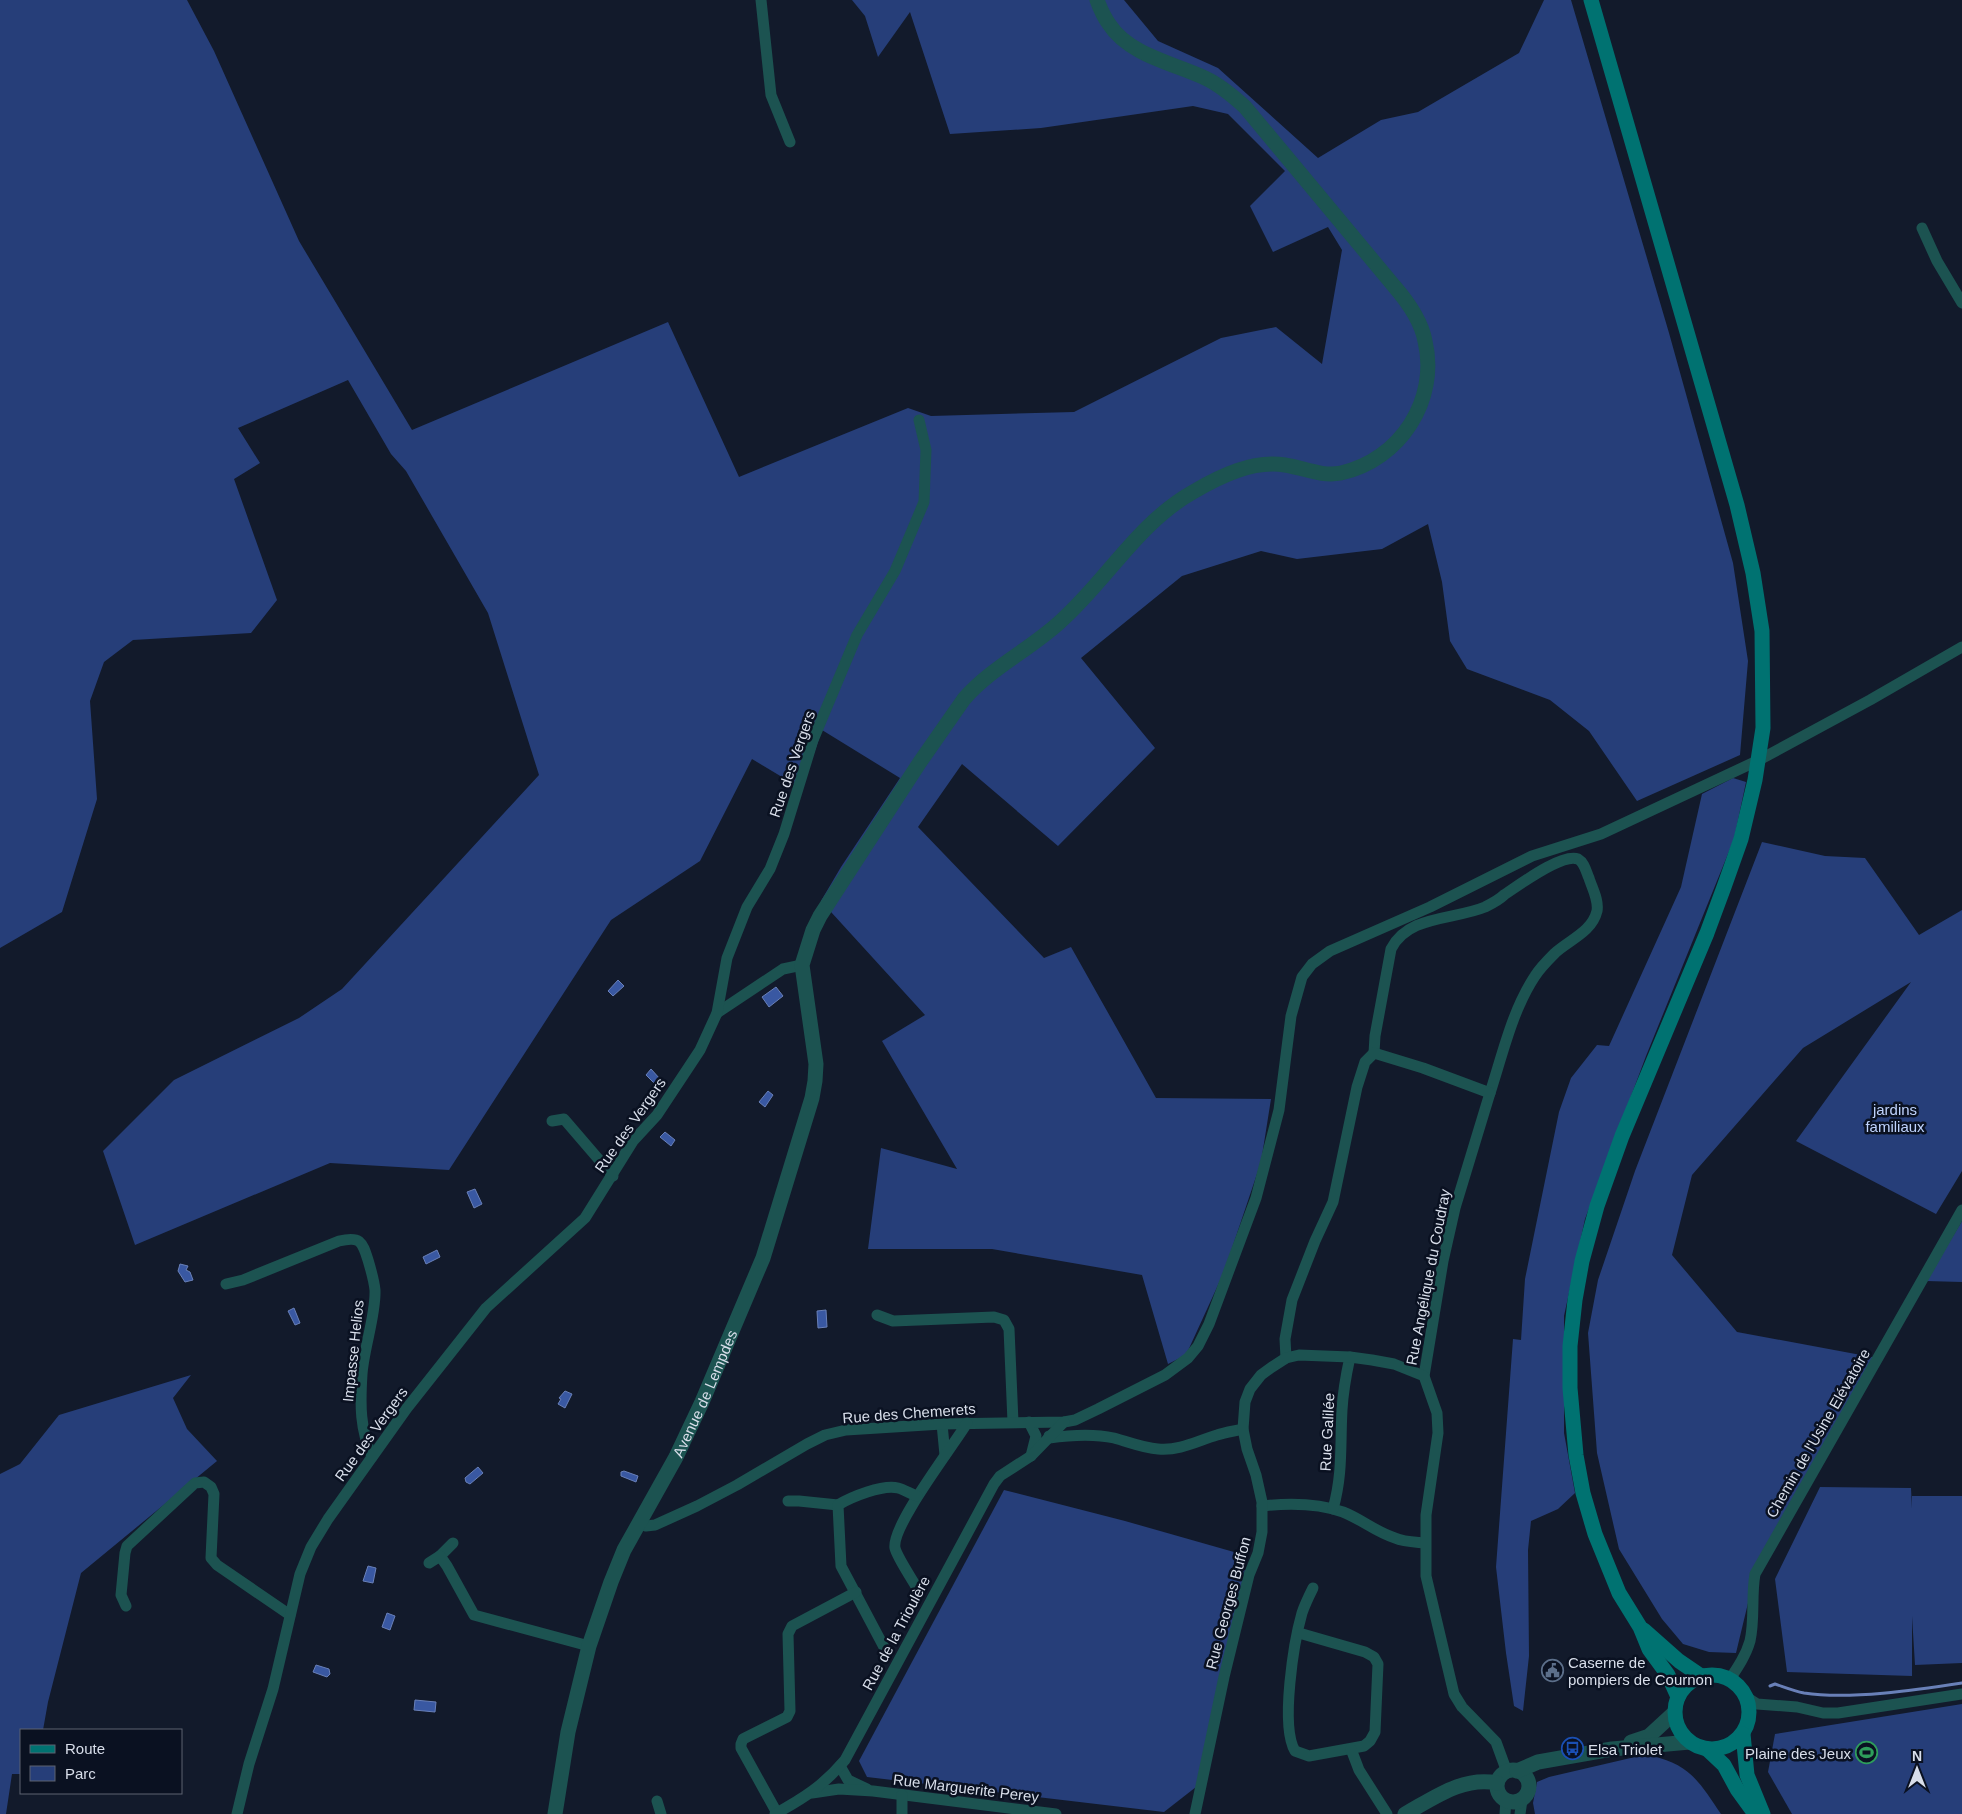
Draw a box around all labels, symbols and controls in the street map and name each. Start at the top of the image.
street label: Rue des Vergers [766,708,818,820]
street label: Rue des Vergers [591,1074,669,1176]
park label: jardins familiaux [1865,1101,1925,1135]
street label: Rue Angélique du Coudray [1403,1187,1454,1367]
street label: Impasse Helios [339,1299,367,1403]
street label: Avenue de Lempdes [669,1327,740,1460]
street label: Chemin de l'Usine Elévatoire [1763,1346,1873,1520]
street label: Rue des Vergers [331,1384,411,1484]
street label: Rue Galilée [1316,1392,1338,1472]
street label: Rue des Chemerets [842,1400,976,1426]
street label: Rue Georges Buffon [1202,1535,1254,1671]
street label: Rue de la Trioulère [859,1573,933,1693]
place label: Caserne de pompiers de Cournon [1568,1654,1712,1688]
public building icon: Caserne de pompiers de Cournon [1540,1659,1564,1683]
legend [20,1729,182,1794]
bus stop icon: Elsa Triolet [1560,1737,1584,1761]
text: Route [65,1740,105,1757]
place label: Elsa Triolet [1588,1741,1663,1758]
sports icon: Plaine des Jeux [1855,1741,1879,1765]
north arrow [1892,1744,1942,1794]
place label: Plaine des Jeux [1745,1745,1851,1762]
text: N [1912,1748,1922,1764]
text: Parc [65,1765,96,1782]
street label: Rue Marguerite Perey [892,1771,1040,1805]

